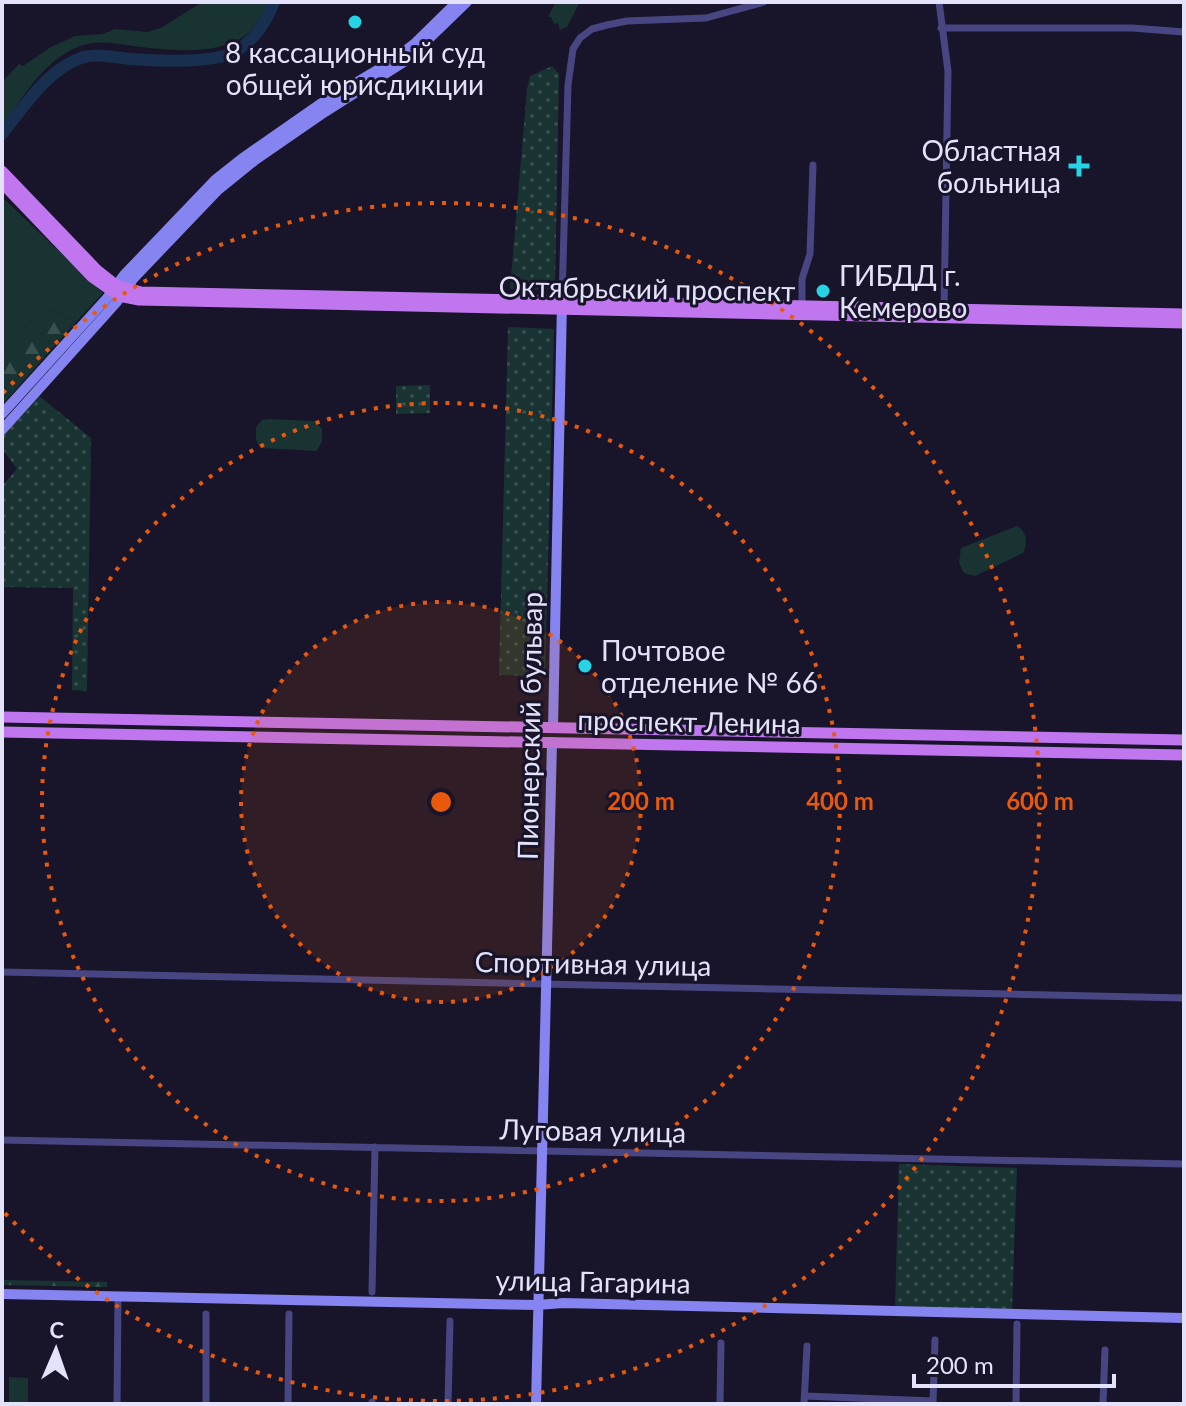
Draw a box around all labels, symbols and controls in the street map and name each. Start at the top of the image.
marker: 8 кассационный суд общей юрисдикции [346,13,364,31]
place label: 8 кассационный суд общей юрисдикции [225,35,485,101]
place label: Областная больница [921,133,1061,199]
marker: Областная больница [1068,155,1090,177]
place label: ГИБДД г. Кемерово [839,258,967,324]
street label: Октябрьский проспект [498,268,796,308]
marker: ГИБДД г. Кемерово [814,282,832,300]
street label: Пионерский бульвар [510,592,548,860]
place label: Почтовое отделение № 66 [601,633,818,699]
marker: Почтовое отделение № 66 [576,657,594,675]
street label: проспект Ленина [577,702,801,740]
text: 200 m [607,786,675,815]
text: 400 m [806,786,874,815]
text: 600 m [1006,786,1074,815]
centre of rings [427,788,455,816]
street label: Спортивная улица [474,944,712,982]
street label: Луговая улица [498,1111,687,1149]
street label: улица Гагарина [495,1262,691,1300]
north arrow [16,1310,96,1390]
text: С [49,1316,65,1343]
scale bar [914,1338,1114,1388]
text: 200 m [926,1350,994,1379]

